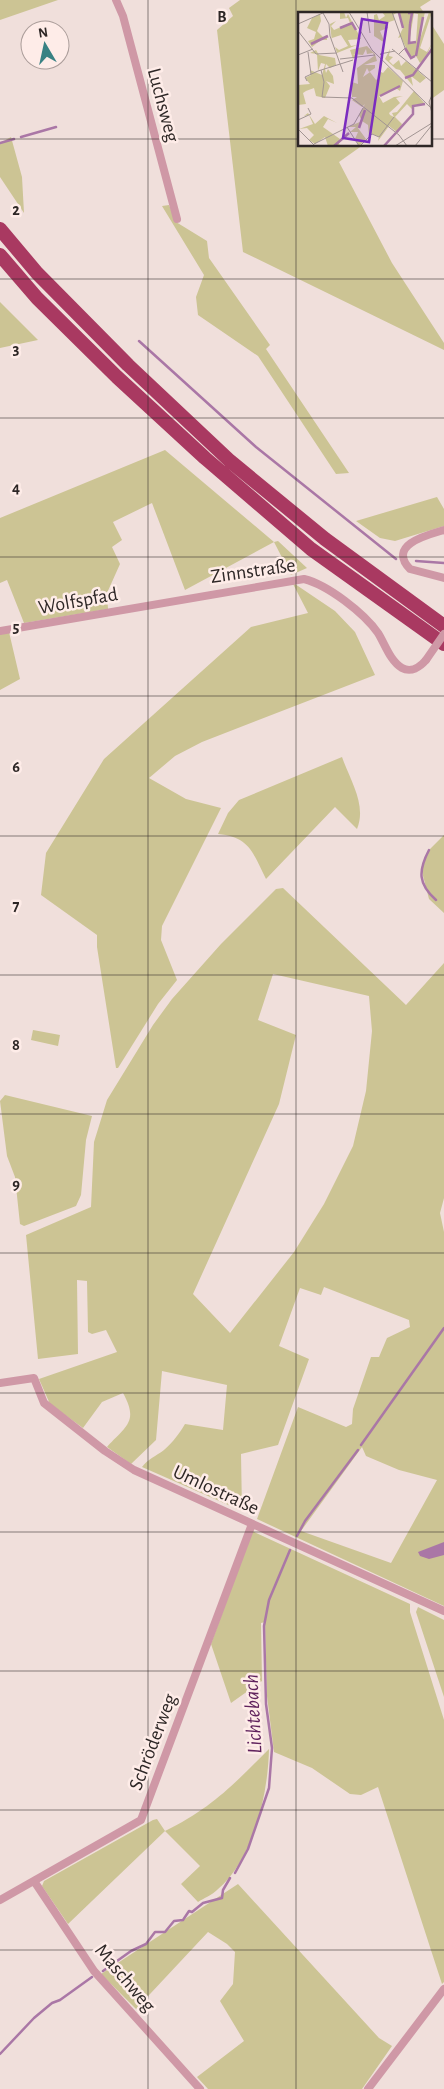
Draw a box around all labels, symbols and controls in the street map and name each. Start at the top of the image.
text: B [217,9,227,25]
inset map [298,12,432,146]
north arrow [20,20,70,70]
text: N [37,25,49,41]
street label: Luchsweg [144,66,183,145]
text: 2 [12,202,20,218]
text: 3 [13,341,20,357]
text: 4 [12,480,20,496]
street label: Zinnstraße [209,555,297,587]
street label: Wolfspfad [37,584,119,618]
text: 5 [13,619,20,635]
text: 6 [12,759,20,775]
text: 7 [13,898,20,914]
text: 8 [12,1037,20,1053]
text: 9 [12,1176,20,1192]
street label: Umlostraße [170,1461,262,1519]
water label: Lichtebach [240,1674,266,1754]
street label: Schröderweg [125,1691,181,1793]
street label: Maschweg [91,1940,159,2016]

